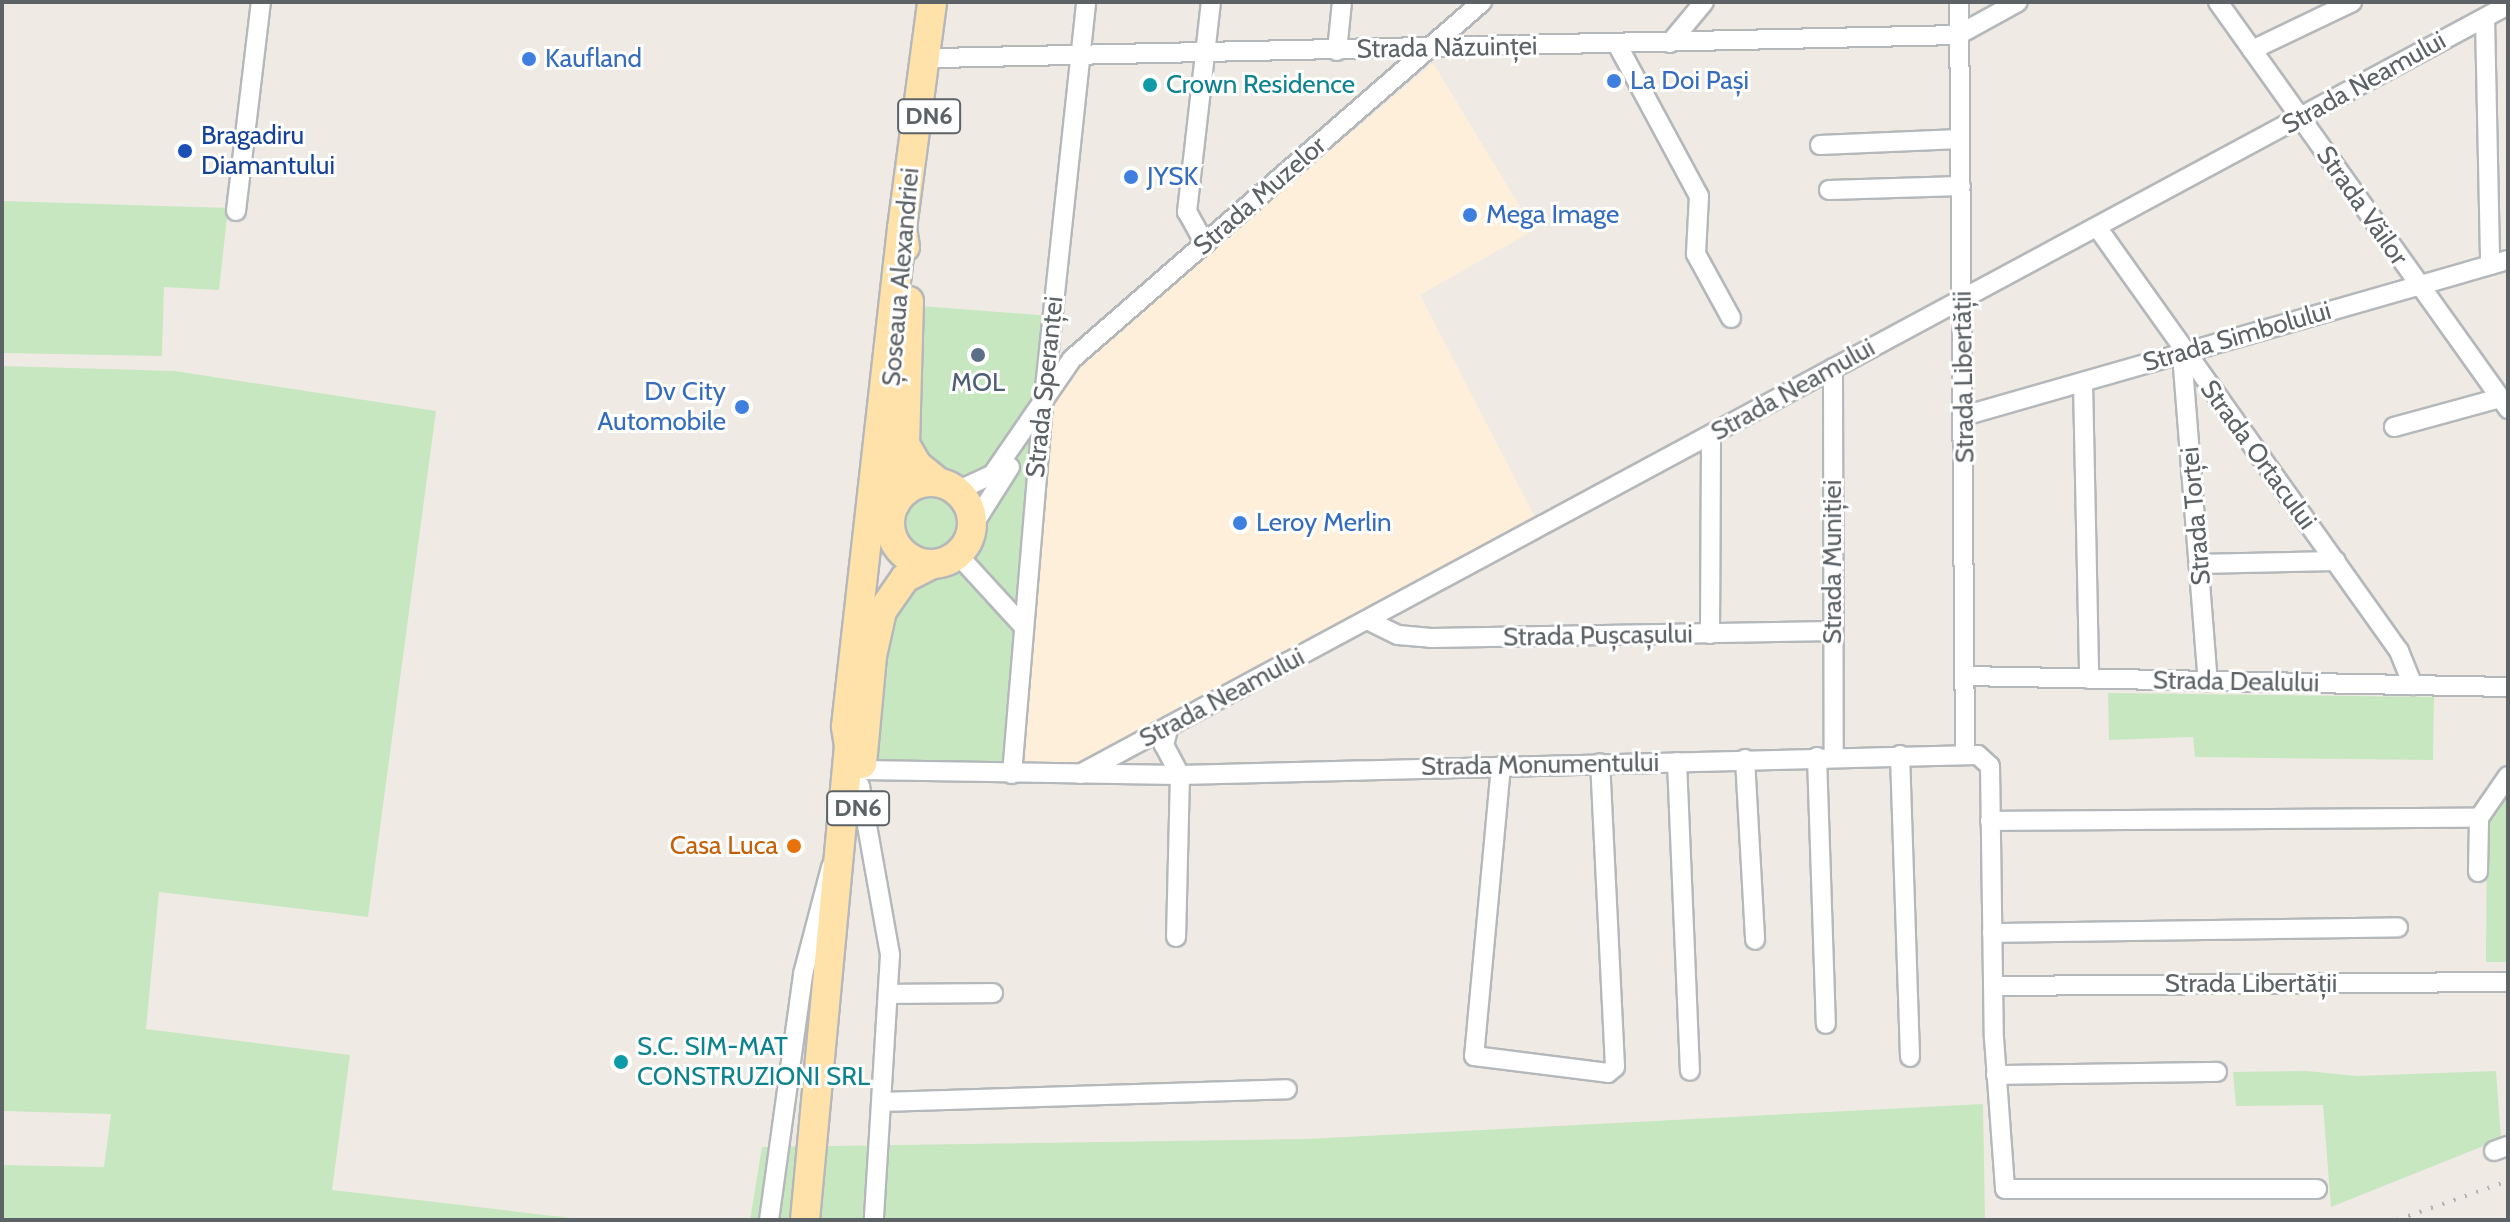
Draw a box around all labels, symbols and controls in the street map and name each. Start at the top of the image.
street label: Strada Neamului [2277,25,2451,141]
street label: Strada Năzuinței [1356,31,1538,65]
place label: Kaufland [545,43,642,75]
marker: Kaufland [520,50,538,68]
place label: La Doi Pași [1630,65,1749,97]
place label: Crown Residence [1166,69,1355,101]
marker: La Doi Pași [1605,72,1623,90]
marker: Crown Residence [1141,76,1159,94]
road number: DN6 [897,96,961,136]
place label: Bragadiru Diamantului [201,120,335,182]
street label: Strada Muzelor [1187,130,1333,262]
street label: Strada Văilor [2310,140,2414,272]
marker: Bragadiru Diamantului [176,142,194,160]
place label: JYSK [1147,161,1198,193]
street label: Șoseaua Alexandriei [876,166,926,388]
marker: JYSK [1122,168,1140,186]
place label: Mega Image [1486,199,1619,231]
marker: Mega Image [1461,206,1479,224]
street label: Strada Libertății [1947,291,1981,463]
street label: Strada Speranței [1020,295,1070,479]
street label: Strada Simbolului [2139,295,2335,379]
street label: Strada Neamului [1706,332,1880,448]
marker: MOL [969,346,987,364]
place label: MOL [951,367,1005,399]
street label: Strada Ortacului [2193,374,2323,536]
place label: Dv City Automobile [597,376,726,438]
marker: Dv City Automobile [733,398,751,416]
street label: Strada Torței [2174,446,2218,586]
street label: Strada Muniției [1817,480,1849,644]
place label: Leroy Merlin [1256,507,1391,539]
marker: Leroy Merlin [1231,514,1249,532]
street label: Strada Pușcașului [1503,619,1693,653]
street label: Strada Neamului [1134,641,1310,755]
street label: Strada Dealului [2153,665,2319,699]
street label: Strada Monumentului [1421,747,1659,783]
road number: DN6 [826,788,890,828]
place label: Casa Luca [670,830,778,862]
marker: Casa Luca [785,837,803,855]
street label: Strada Libertății [2165,968,2337,1000]
place label: S.C. SIM-MAT CONSTRUZIONI SRL [637,1031,870,1092]
marker: S.C. SIM-MAT CONSTRUZIONI SRL [612,1053,630,1071]

